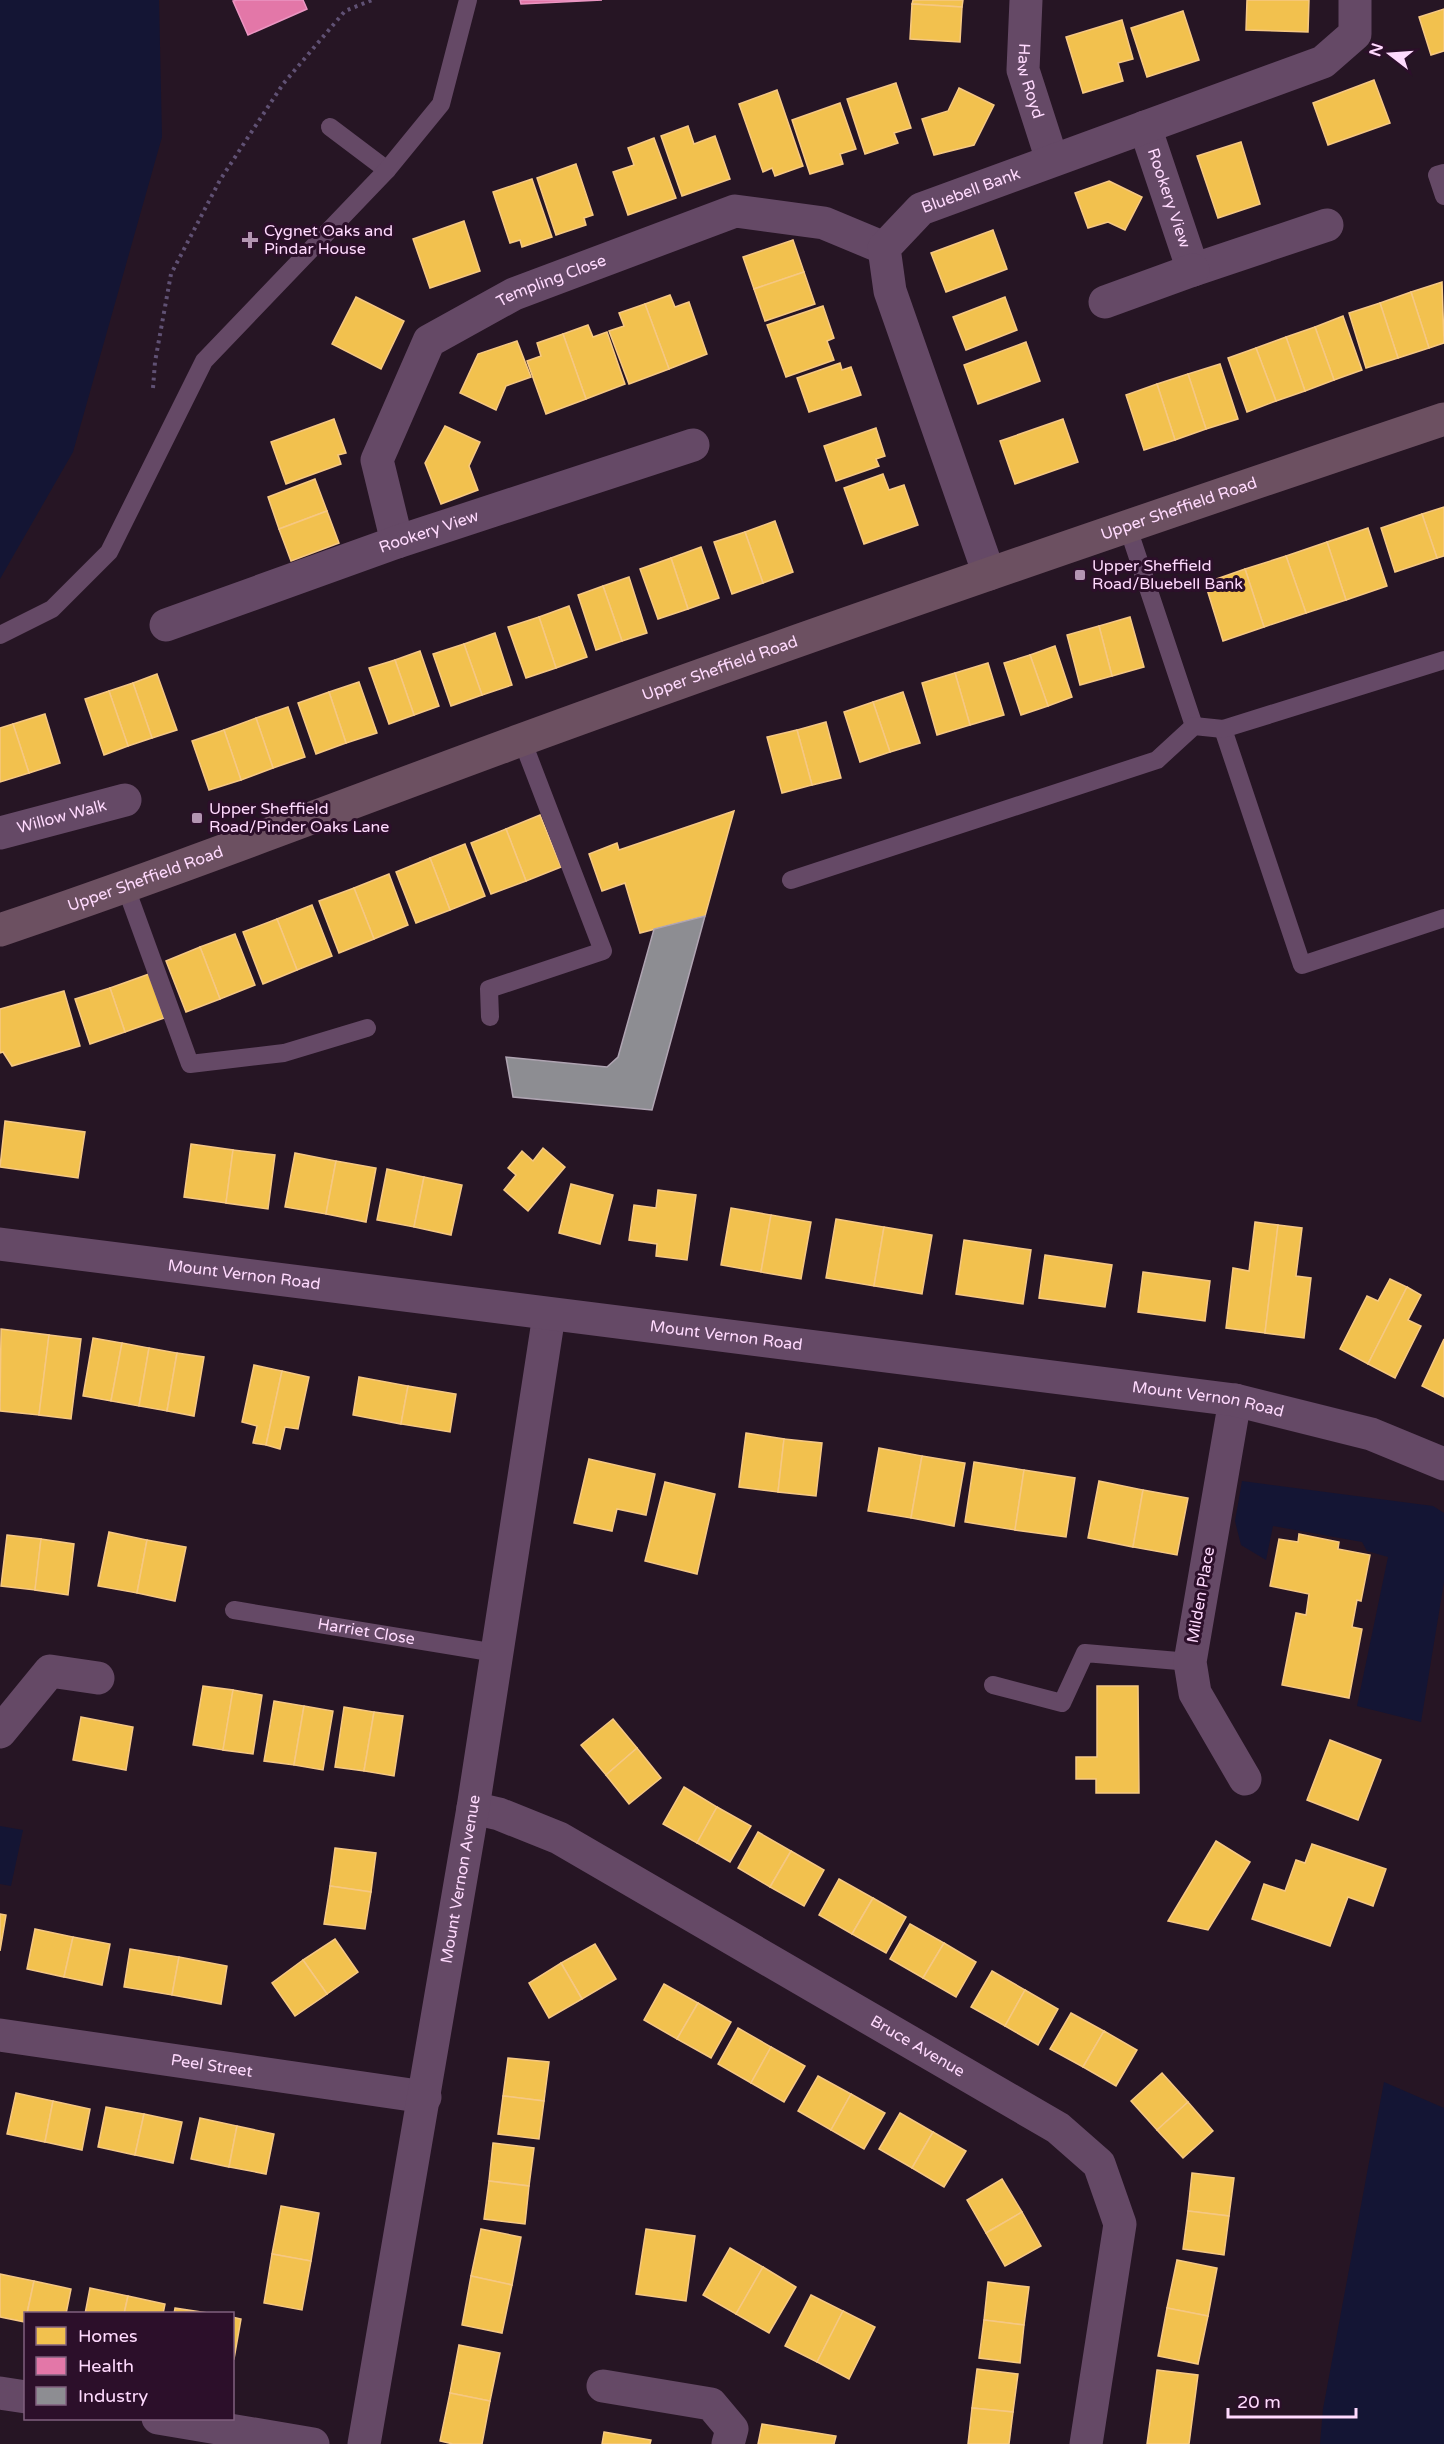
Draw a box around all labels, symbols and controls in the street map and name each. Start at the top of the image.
north arrow [1360,24,1420,84]
text: N [1365,41,1388,59]
street label: Haw Royd [1012,43,1048,121]
street label: Rookery View [1143,146,1195,251]
street label: Bluebell Bank [919,164,1023,218]
place label: Cygnet Oaks and Pindar House [264,221,393,259]
marker: Cygnet Oaks and Pindar House [241,231,259,249]
street label: Templing Close [493,250,609,312]
street label: Upper Sheffield Road [1098,473,1260,545]
street label: Rookery View [376,506,482,558]
place label: Upper Sheffield Road/Bluebell Bank [1092,556,1243,594]
marker: Upper Sheffield Road/Bluebell Bank [1073,568,1087,582]
street label: Upper Sheffield Road [639,631,801,705]
street label: Willow Walk [15,795,109,838]
place label: Upper Sheffield Road/Pinder Oaks Lane [209,799,389,837]
marker: Upper Sheffield Road/Pinder Oaks Lane [190,811,204,825]
street label: Upper Sheffield Road [65,842,226,916]
street label: Mount Vernon Road [167,1255,322,1294]
street label: Mount Vernon Road [649,1316,804,1355]
street label: Mount Vernon Road [1131,1377,1286,1422]
street label: Milden Place [1183,1545,1219,1645]
street label: Harriet Close [316,1614,416,1650]
street label: Mount Vernon Avenue [437,1794,485,1965]
street label: Bruce Avenue [867,2011,968,2082]
street label: Peel Street [169,2050,254,2082]
legend [24,2312,234,2420]
text: Homes [78,2325,138,2347]
text: Health [78,2355,134,2377]
scale bar [1228,2381,1356,2419]
text: Industry [78,2385,149,2407]
text: 20 m [1237,2391,1281,2413]

